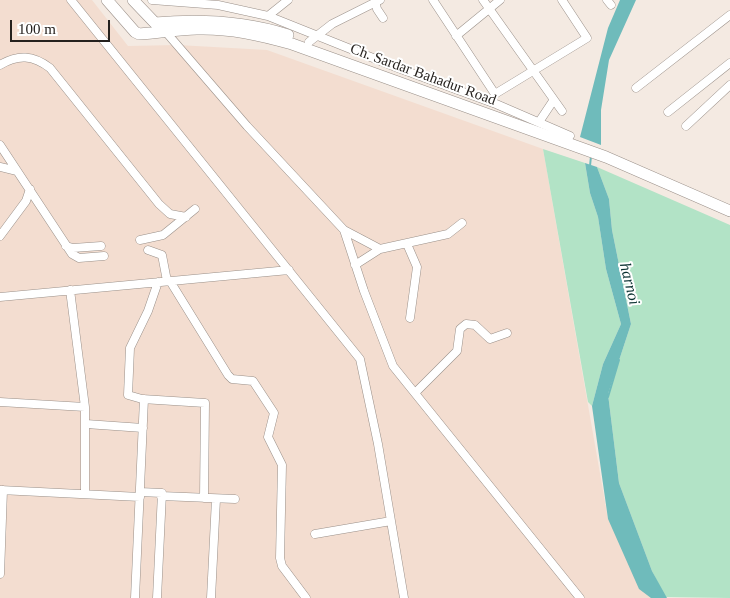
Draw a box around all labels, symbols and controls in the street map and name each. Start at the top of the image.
scale bar [12,10,112,42]
text: 100 m [18,21,56,37]
street label: Ch. Sardar Bahadur Road [348,40,498,110]
water label: harnoi [615,261,643,307]

